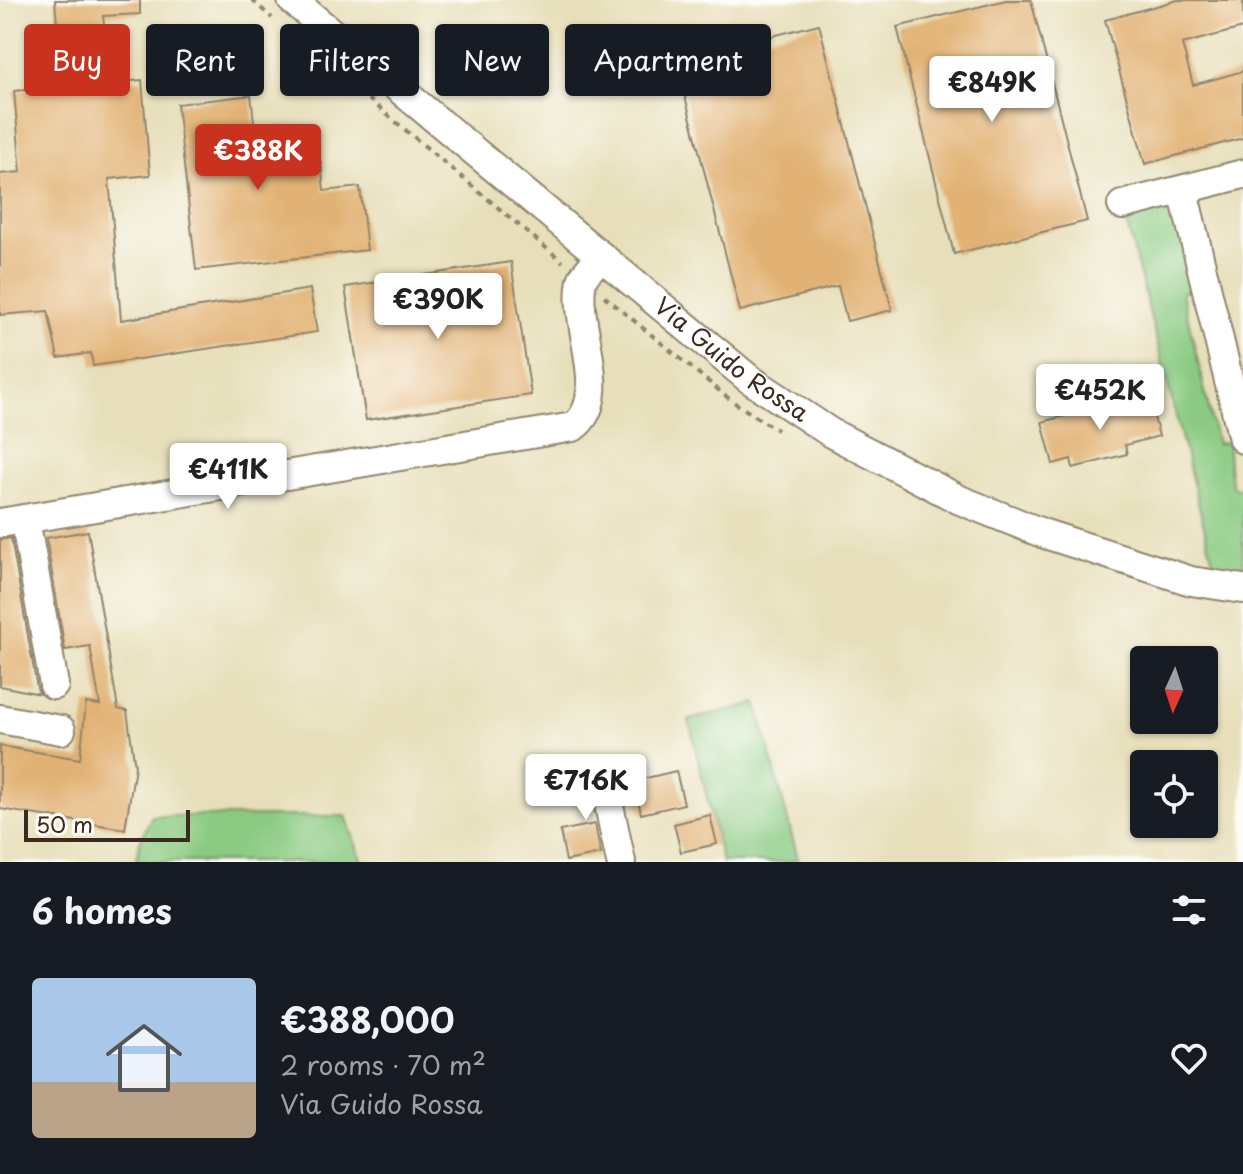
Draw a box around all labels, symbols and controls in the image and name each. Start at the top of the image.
chip: Buy [24,24,130,96]
chip: Rent [146,24,264,96]
chip: Filters [280,24,419,96]
chip: New [435,24,549,96]
chip: Apartment [565,24,771,96]
pin: €849K [936,56,1048,124]
text: €849K [947,62,1037,101]
pin: €388K [202,124,314,192]
text: €388K [213,130,303,169]
pin: €390K [382,273,494,341]
text: €390K [392,279,484,318]
street label: Via Guido Rossa [647,287,817,430]
pin: €452K [1044,364,1156,432]
text: €452K [1054,370,1146,409]
pin: €411K [172,443,284,511]
text: €411K [188,449,268,488]
north arrow [1130,646,1218,734]
map controls [1130,646,1218,838]
button: locate [1130,750,1218,838]
pin: €716K [530,754,642,822]
text: €716K [543,760,629,799]
scale bar [24,806,190,842]
text: 50 m [36,807,93,840]
text: 6 homes [32,884,172,936]
icon: filters [1167,888,1211,932]
text: €388,000 [280,993,454,1045]
icon: home [96,1010,192,1106]
icon: heart [1167,1036,1211,1080]
text: 2 rooms · 70 m² [280,1045,486,1084]
text: Via Guido Rossa [280,1084,483,1123]

